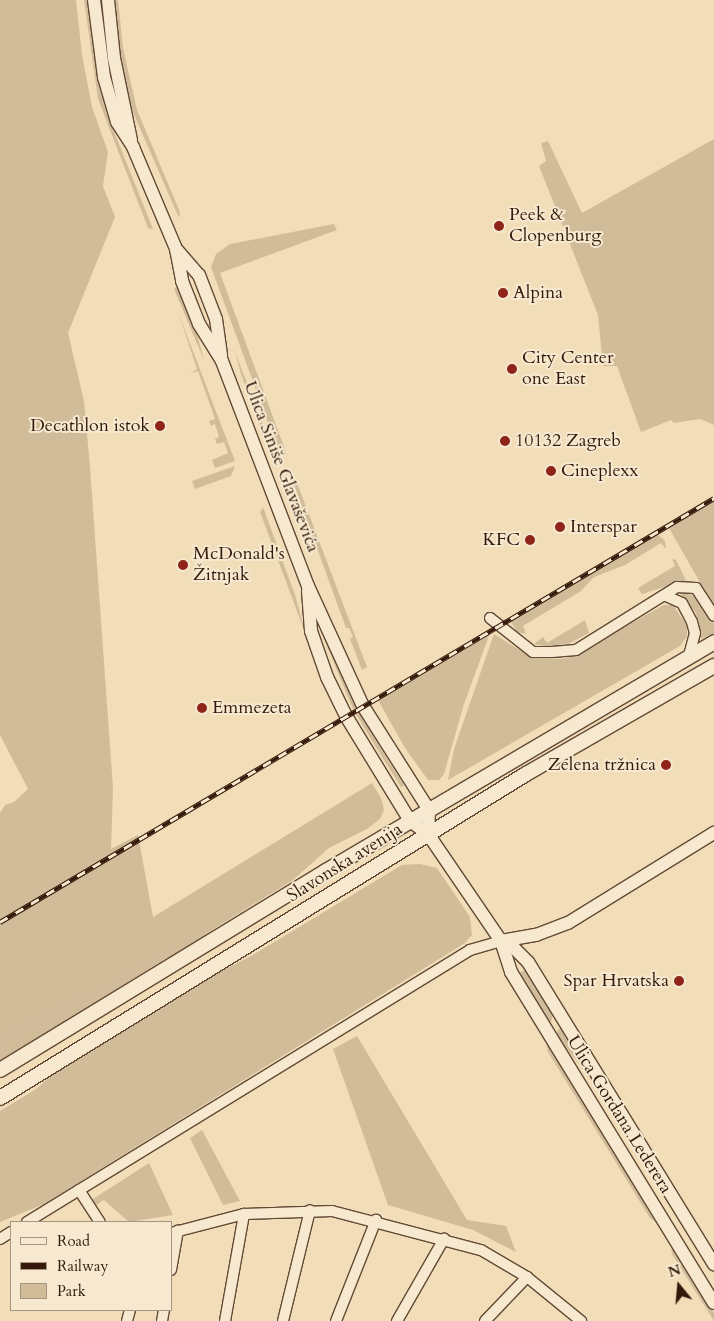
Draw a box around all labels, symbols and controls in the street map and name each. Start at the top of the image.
place label: Peek & Clopenburg [509,205,601,248]
marker: Peek & Clopenburg [493,220,505,232]
place label: Alpina [513,282,563,304]
marker: Alpina [497,287,509,299]
place label: City Center one East [522,348,613,390]
marker: City Center one East [506,363,518,375]
street label: Ulica Siniše Glavaševića [238,378,324,556]
place label: Decathlon istok [30,415,150,437]
marker: Decathlon istok [154,420,166,432]
place label: 10132 Zagreb [515,430,621,452]
marker: 10132 Zagreb [499,435,511,447]
place label: Cineplexx [561,460,638,482]
marker: Cineplexx [545,465,557,477]
place label: Interspar [570,516,637,538]
marker: Interspar [554,521,566,533]
place label: KFC [483,529,520,551]
marker: KFC [524,534,536,546]
place label: McDonald's Žitnjak [193,544,285,586]
marker: McDonald's Žitnjak [177,559,189,571]
place label: Emmezeta [212,697,291,719]
marker: Emmezeta [196,702,208,714]
place label: Zelena tržnica [548,754,656,776]
marker: Zelena tržnica [660,759,672,771]
street label: Slavonska avenija [283,819,407,907]
place label: Spar Hrvatska [564,970,669,992]
marker: Spar Hrvatska [673,975,685,987]
street label: Ulica Gordana Lederera [562,1032,676,1198]
legend [10,1221,172,1311]
text: Road [57,1231,90,1251]
text: Railway [57,1256,108,1276]
text: N [666,1260,683,1282]
north arrow [654,1261,704,1311]
text: Park [57,1281,86,1301]

